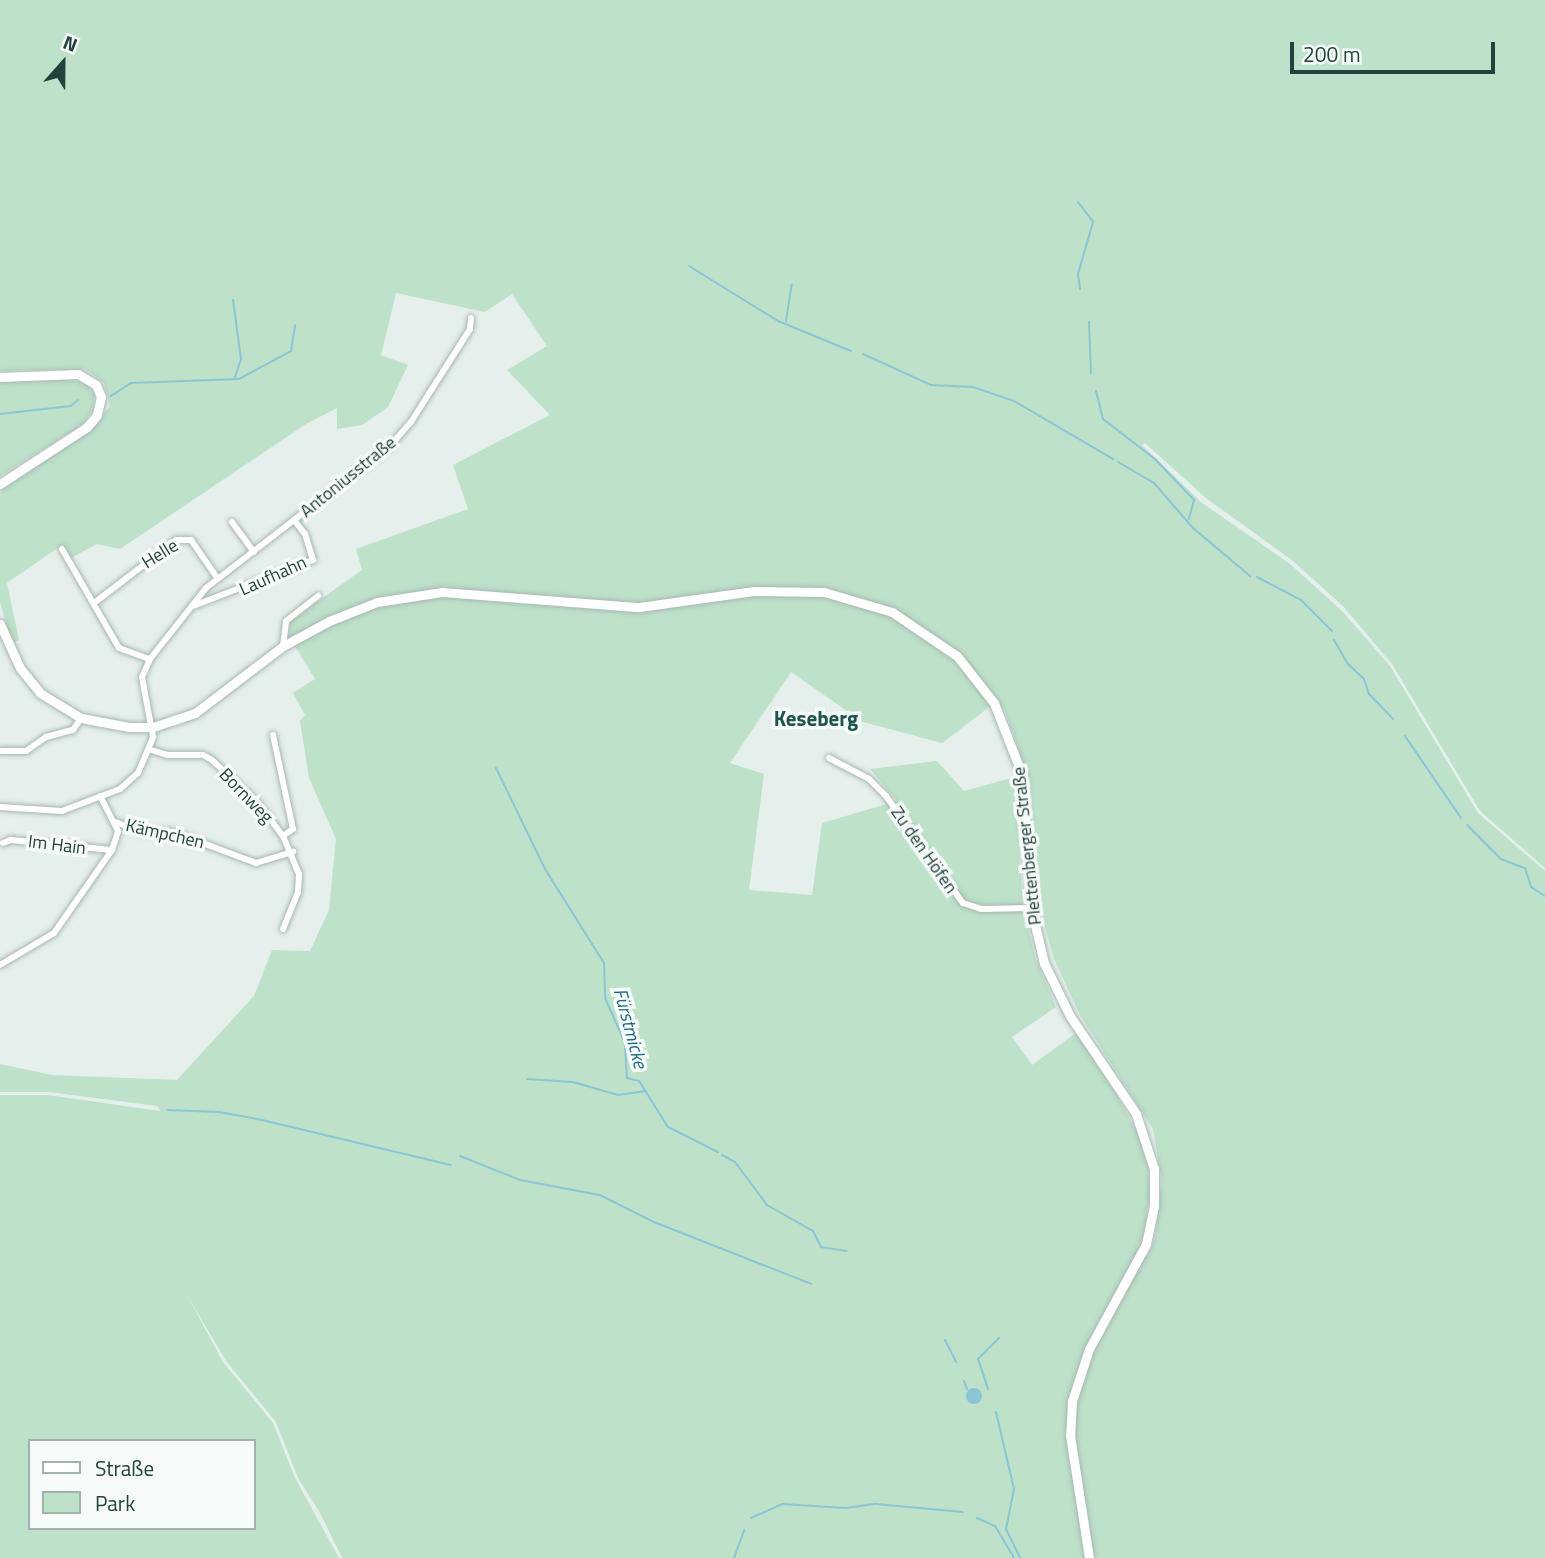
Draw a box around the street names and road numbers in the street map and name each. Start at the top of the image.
street label: Antoniusstraße [296,432,400,522]
street label: Helle [138,535,182,573]
street label: Laufhahn [236,552,310,600]
street label: Bornweg [214,764,278,828]
street label: Plettenberger Straße [1008,766,1046,926]
street label: Zu den Höfen [886,802,962,898]
street label: Kämpchen [124,814,206,854]
street label: Im Hain [27,831,87,859]

